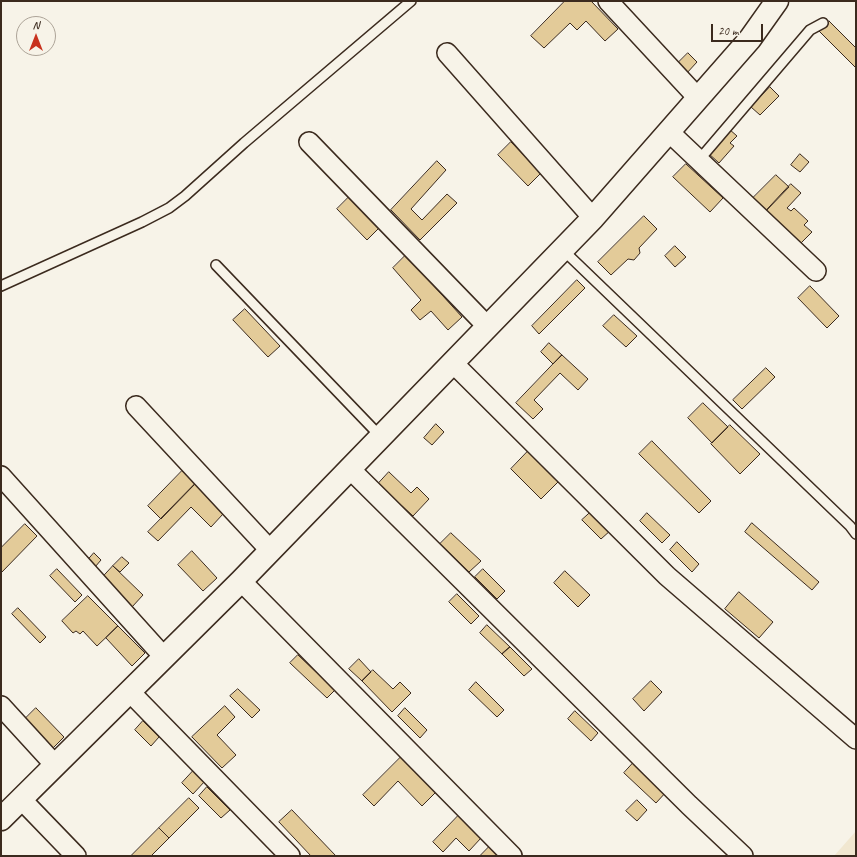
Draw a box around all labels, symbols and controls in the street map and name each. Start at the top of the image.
north arrow [16,16,56,56]
scale bar [713,16,765,42]
text: N [33,18,39,32]
text: 20 m [718,23,738,39]

